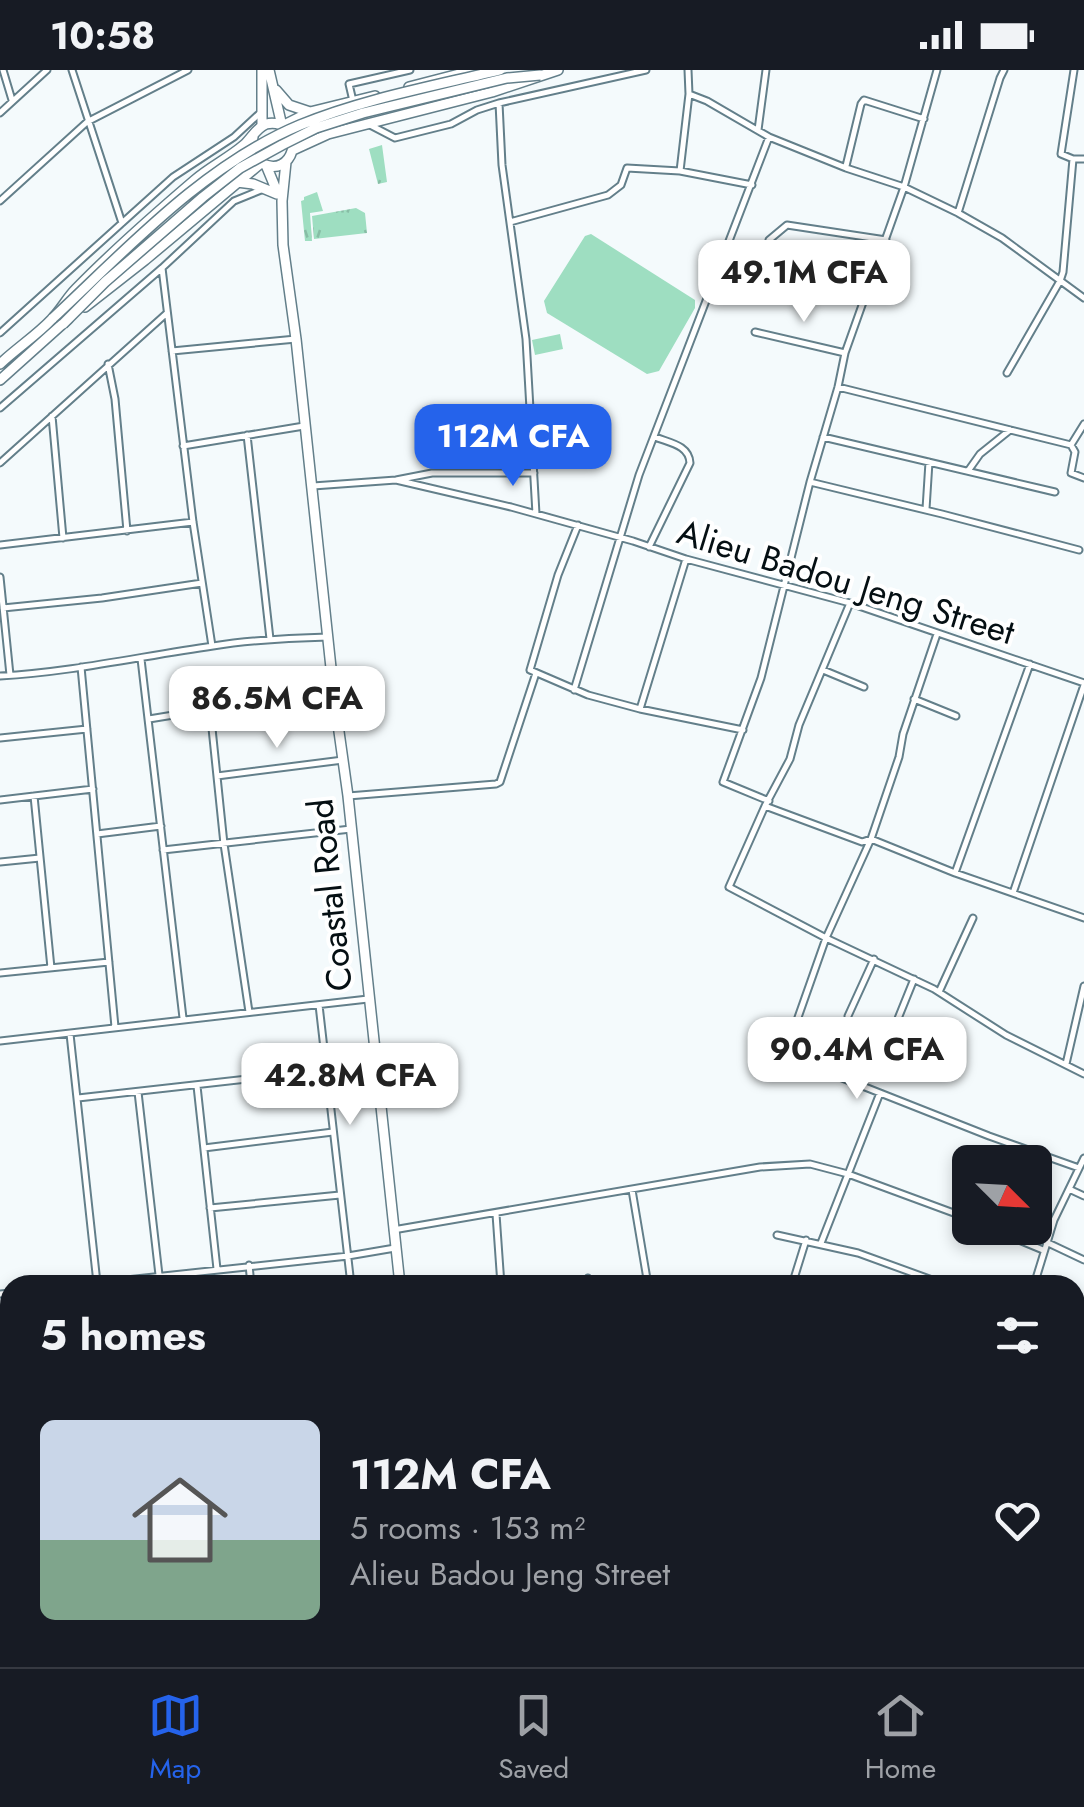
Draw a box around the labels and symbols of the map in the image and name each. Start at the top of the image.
pin: 49.1M CFA [690,240,918,325]
pin: 112M CFA [410,404,616,489]
street label: Alieu Badou Jeng Street [671,507,1021,657]
pin: 86.5M CFA [163,666,391,751]
street label: Coastal Road [295,796,365,994]
pin: 90.4M CFA [743,1017,971,1102]
pin: 42.8M CFA [236,1043,464,1128]
north arrow [952,1145,1052,1245]

